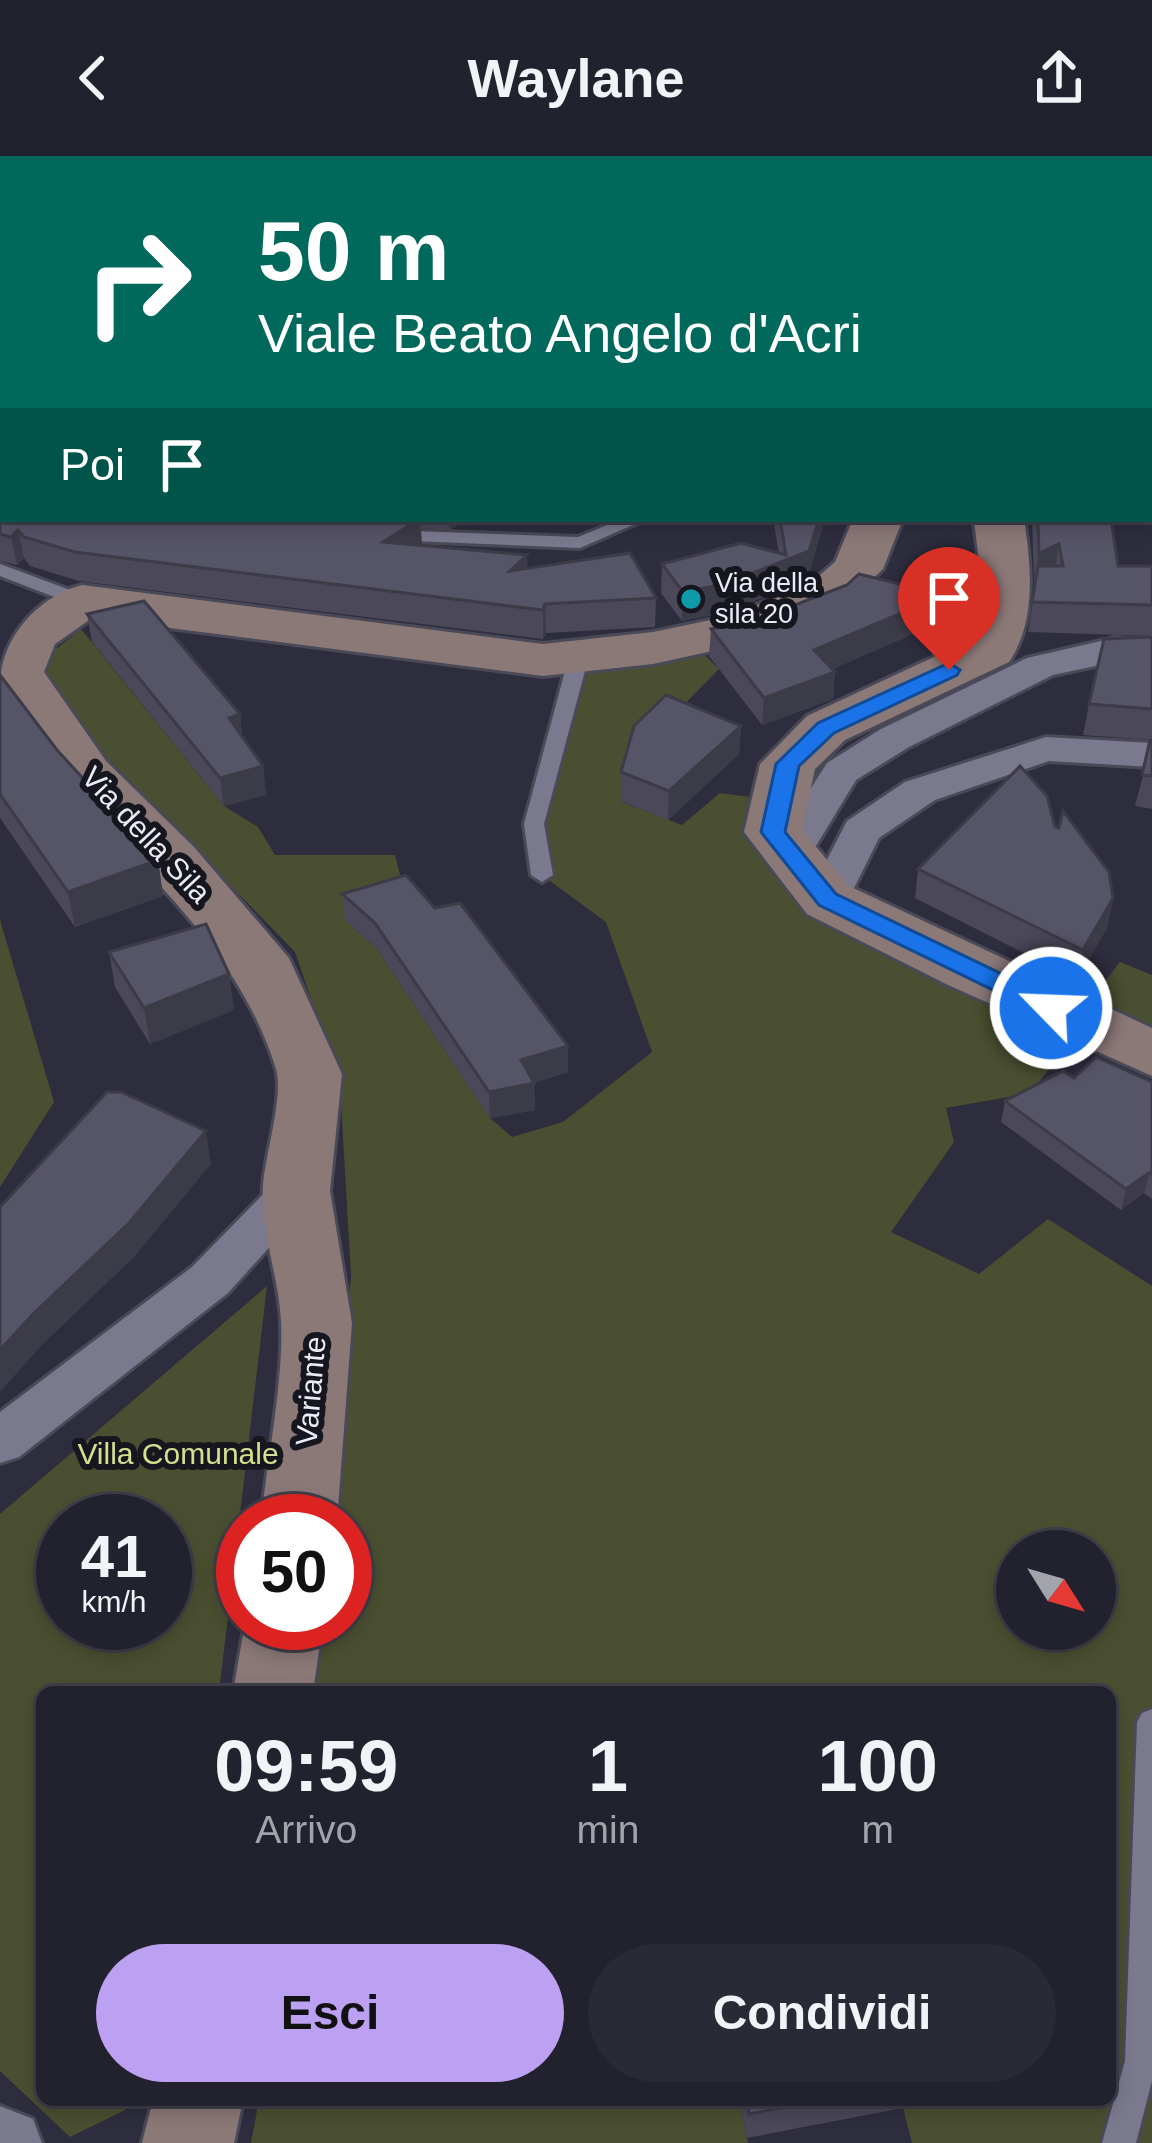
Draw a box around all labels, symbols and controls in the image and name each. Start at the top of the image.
icon: back [60,45,126,111]
icon: share [1026,45,1092,111]
text: Waylane [467,48,685,108]
icon: right [60,204,216,360]
text: 50 m [258,204,449,298]
text: Viale Beato Angelo d'Acri [258,303,862,363]
icon: arrive [149,432,215,498]
text: Poi [60,439,125,490]
pin [898,547,1000,670]
icon: arrive [916,565,982,631]
place label: Via della sila 20 [715,568,819,629]
marker: Via della sila 20 [678,586,704,612]
street label: Via della Sila [75,760,218,909]
position arrow [988,945,1114,1071]
street label: Variante [289,1335,332,1447]
park label: Villa Comunale [77,1437,279,1470]
speed limit sign: 50 [216,1494,372,1650]
text: 41 [81,1523,147,1590]
north arrow [996,1530,1116,1650]
map controls [996,1530,1116,1650]
text: km/h [81,1585,147,1618]
text: 09:59 [214,1726,398,1806]
text: 1 [588,1726,628,1806]
text: 100 [818,1726,938,1806]
text: Arrivo [255,1808,357,1851]
text: min [577,1808,639,1851]
text: m [861,1808,894,1851]
button: Esci [96,1944,564,2082]
button: Condividi [588,1944,1056,2082]

